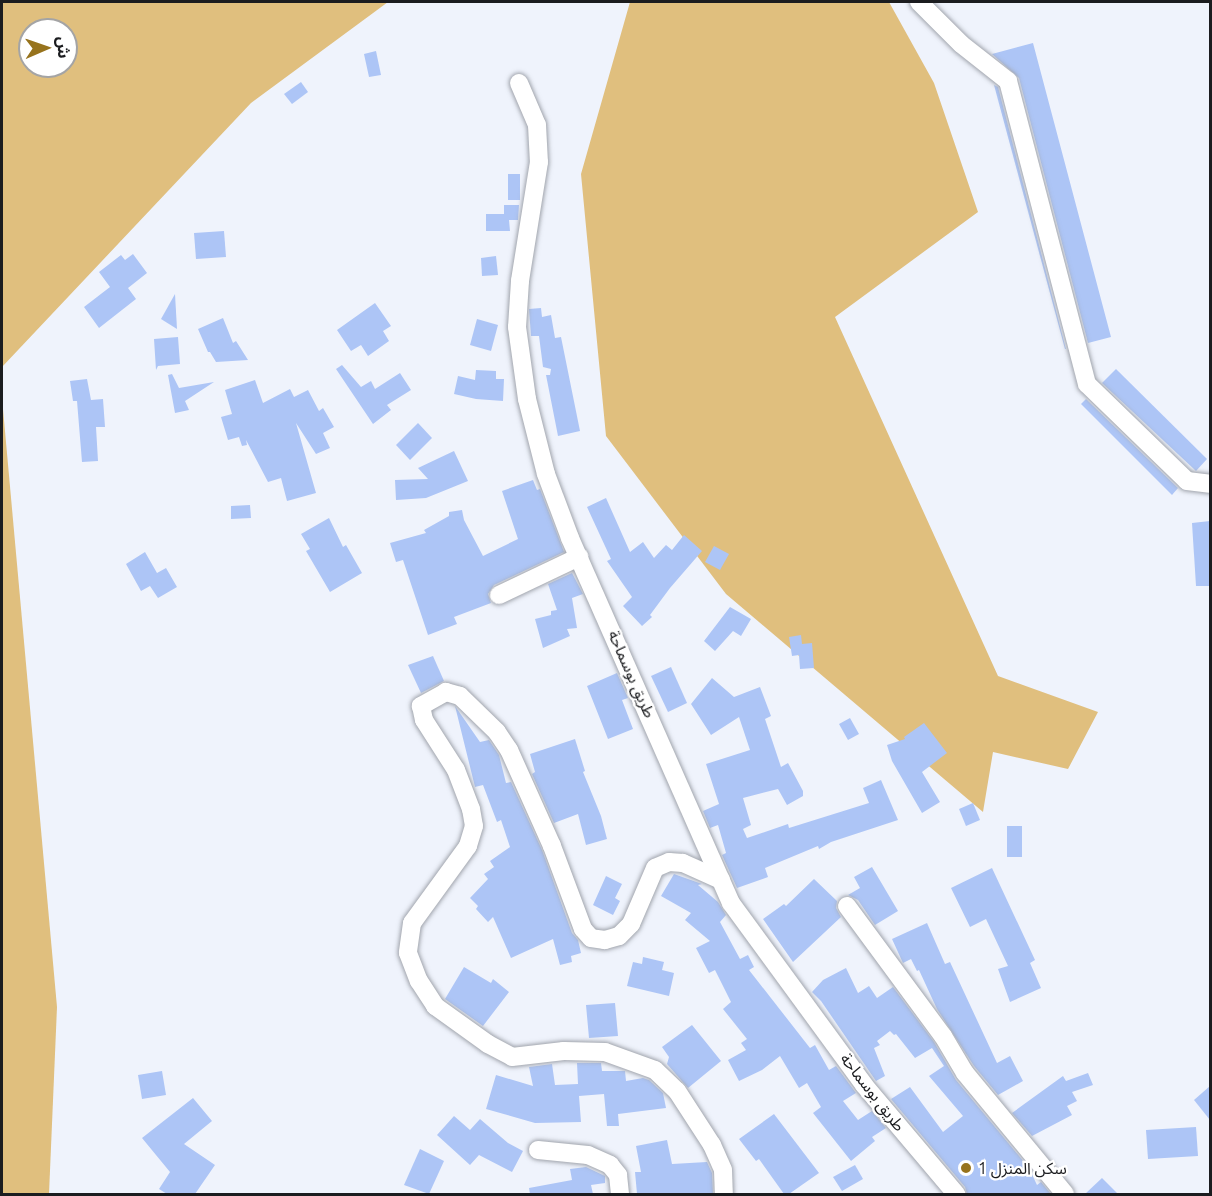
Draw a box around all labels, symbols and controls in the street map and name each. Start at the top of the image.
north arrow [18,18,78,78]
text: ش [55,36,73,59]
street label: طريق بوسماحة [604,627,660,721]
street label: طريق بوسماحة [837,1049,909,1135]
place label: سكن المنزل 1 [978,1158,1067,1178]
marker: سكن المنزل 1 [959,1161,973,1175]

